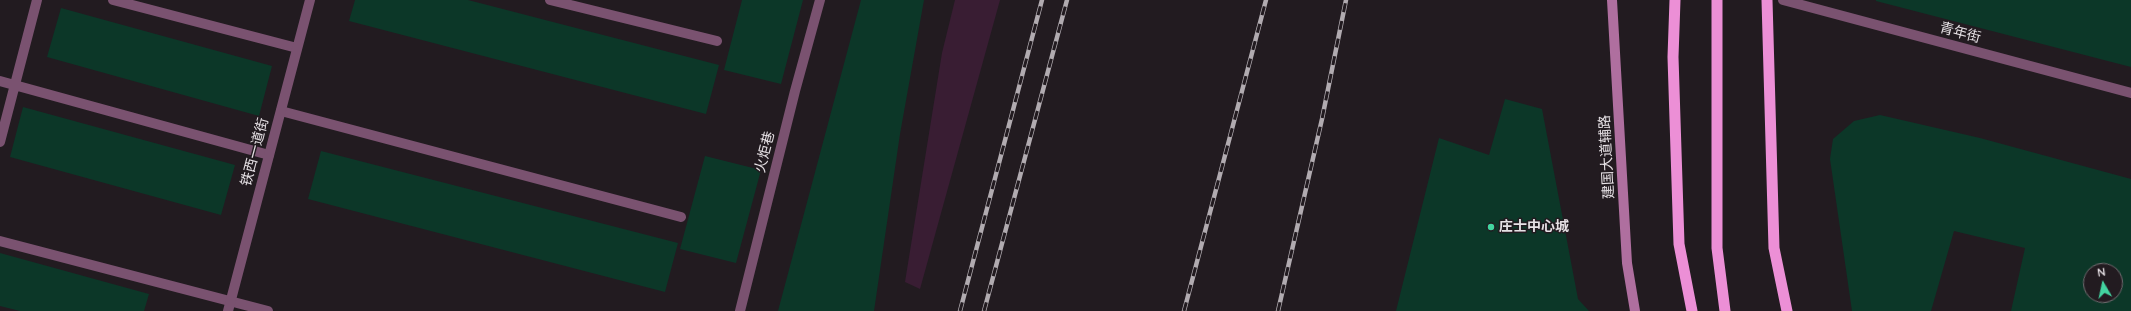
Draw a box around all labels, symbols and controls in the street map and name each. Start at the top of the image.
street label: 青年街 [1938,19,1982,47]
street label: 建国大道辅路 [1596,115,1618,199]
street label: 铁西一道街 [238,116,272,188]
street label: 火炬巷 [752,130,778,174]
place label: 庄士中心城 [1499,219,1569,235]
marker: 庄士中心城 [1486,222,1496,232]
north arrow [2083,263,2123,303]
text: N [2096,265,2106,280]

